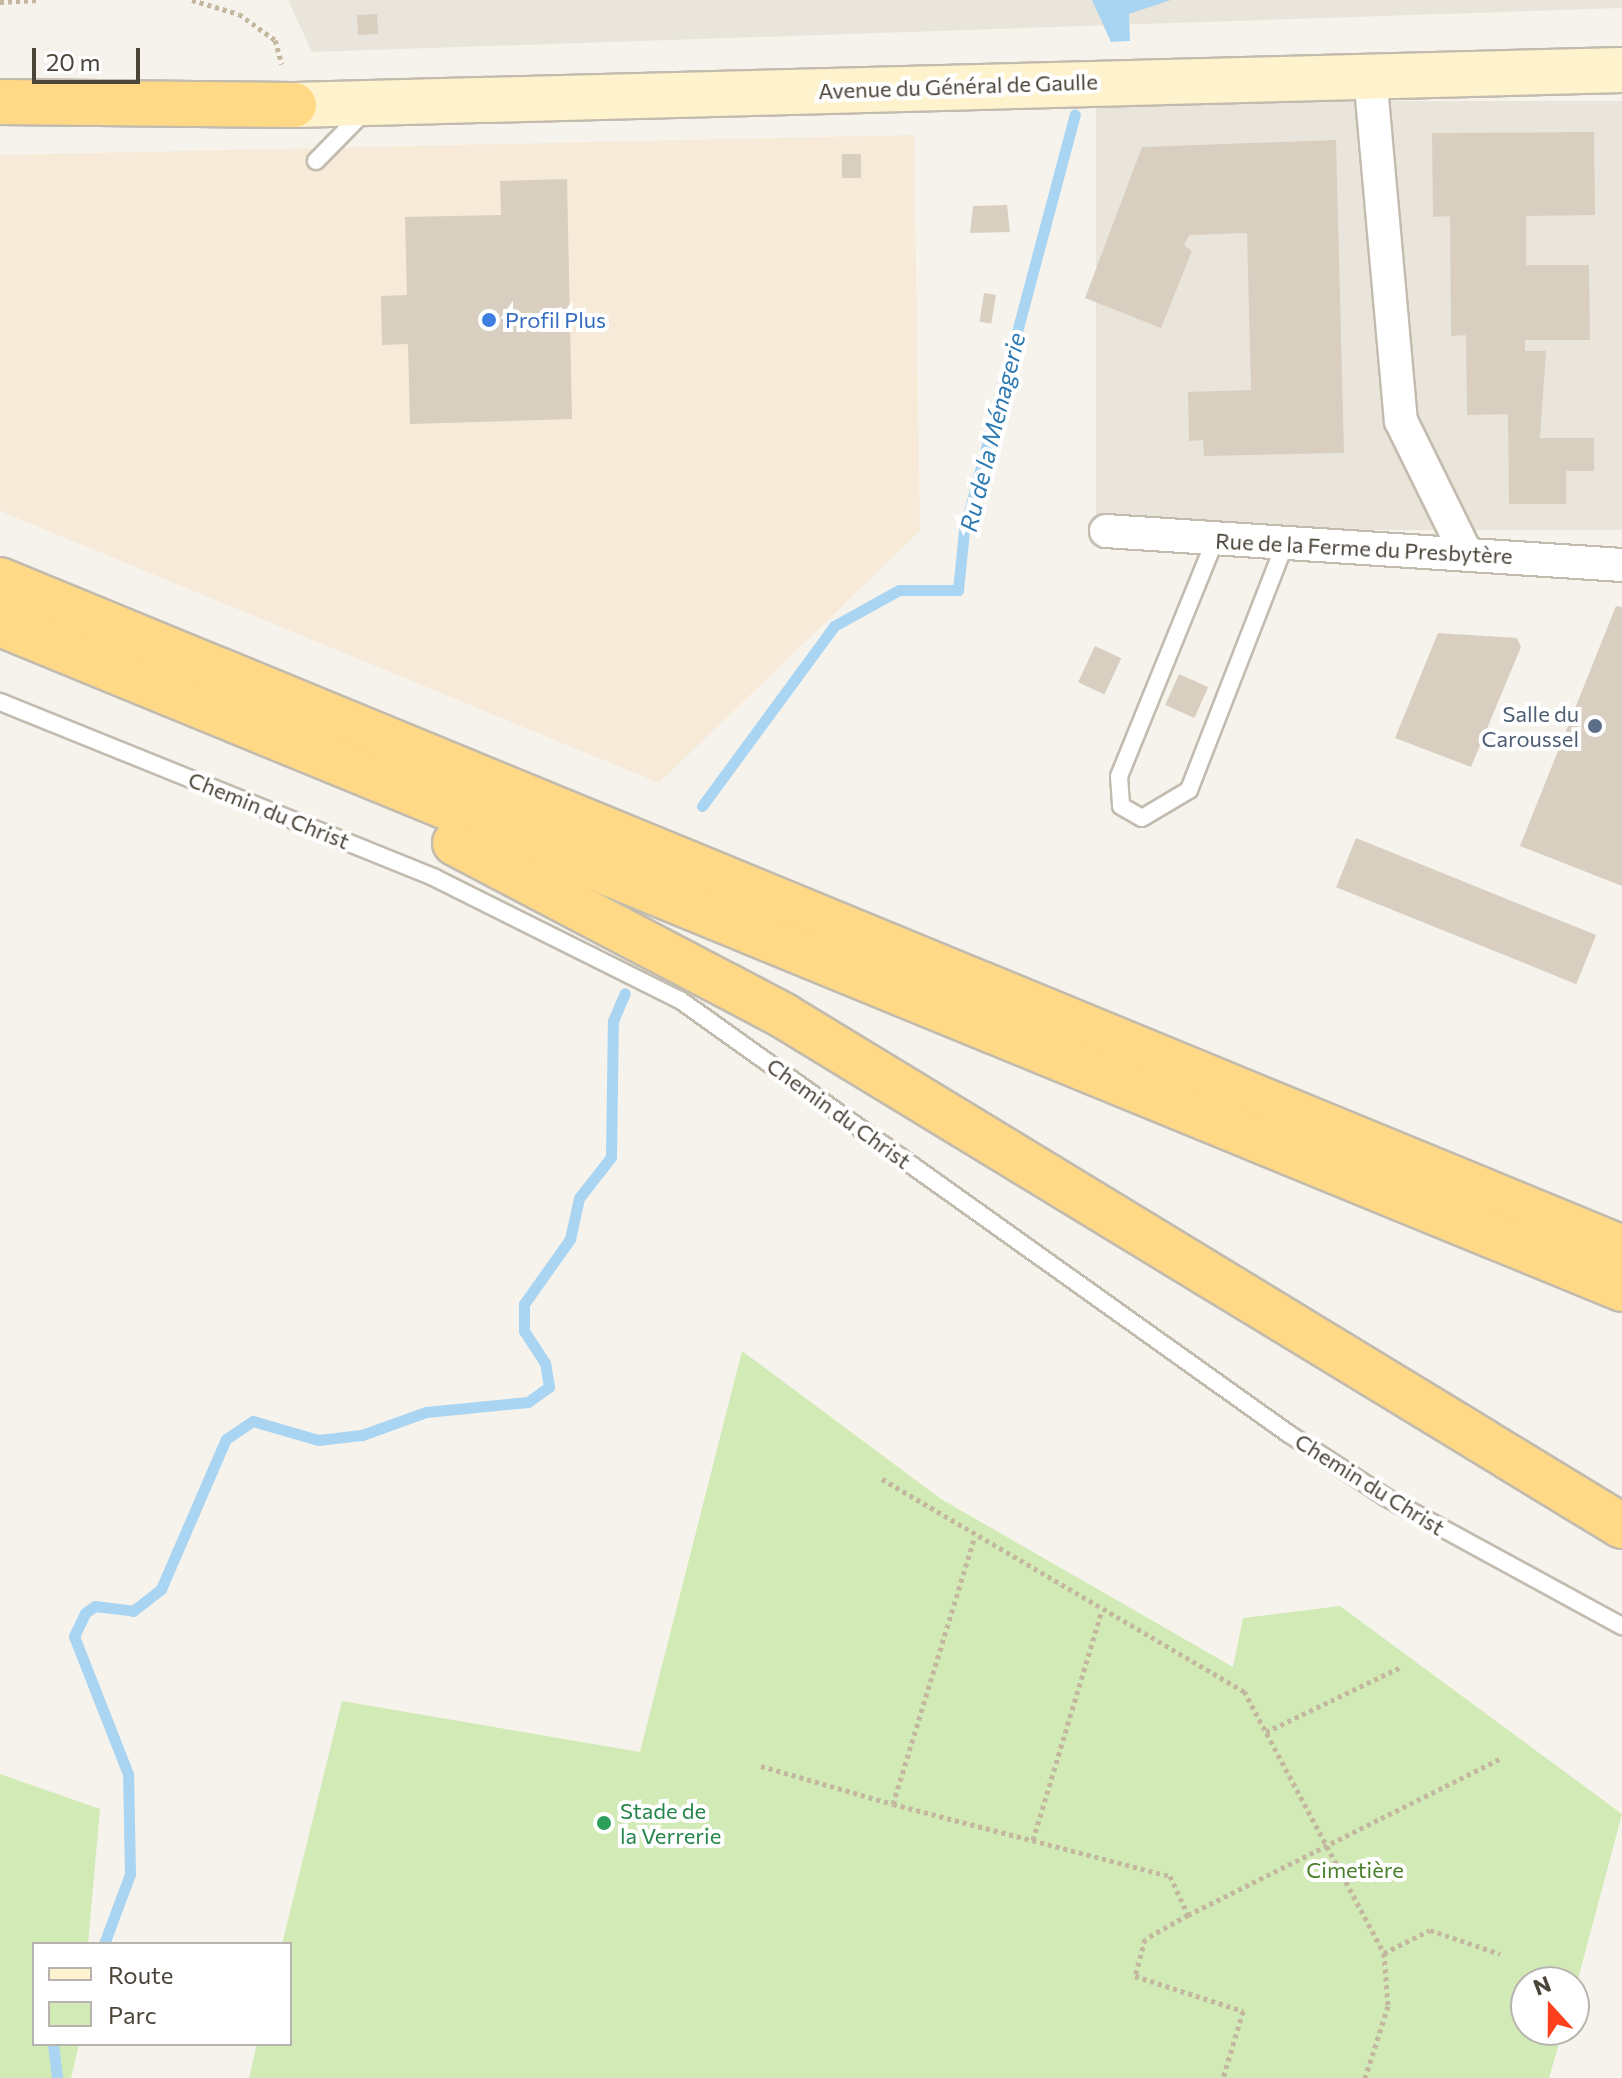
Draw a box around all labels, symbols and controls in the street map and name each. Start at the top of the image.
scale bar [36,32,144,82]
text: 20 m [46,47,100,76]
street label: Avenue du Général de Gaulle [818,68,1098,104]
place label: Profil Plus [505,307,606,333]
marker: Profil Plus [480,311,498,329]
water label: Ru de la Ménagerie [953,330,1031,534]
street label: Rue de la Ferme du Presbytère [1215,527,1513,569]
place label: Salle du Caroussel [1481,700,1579,752]
marker: Salle du Caroussel [1586,717,1604,735]
street label: Chemin du Christ [185,766,353,854]
street label: Chemin du Christ [762,1052,916,1174]
street label: Chemin du Christ [1290,1427,1450,1541]
place label: Stade de la Verrerie [620,1797,721,1848]
marker: Stade de la Verrerie [595,1814,613,1832]
park label: Cimetière [1306,1857,1404,1883]
legend [32,1942,292,2046]
text: Route [108,1960,173,1989]
north arrow [1510,1966,1590,2046]
text: N [1529,1969,1554,2001]
text: Parc [108,2000,157,2029]

